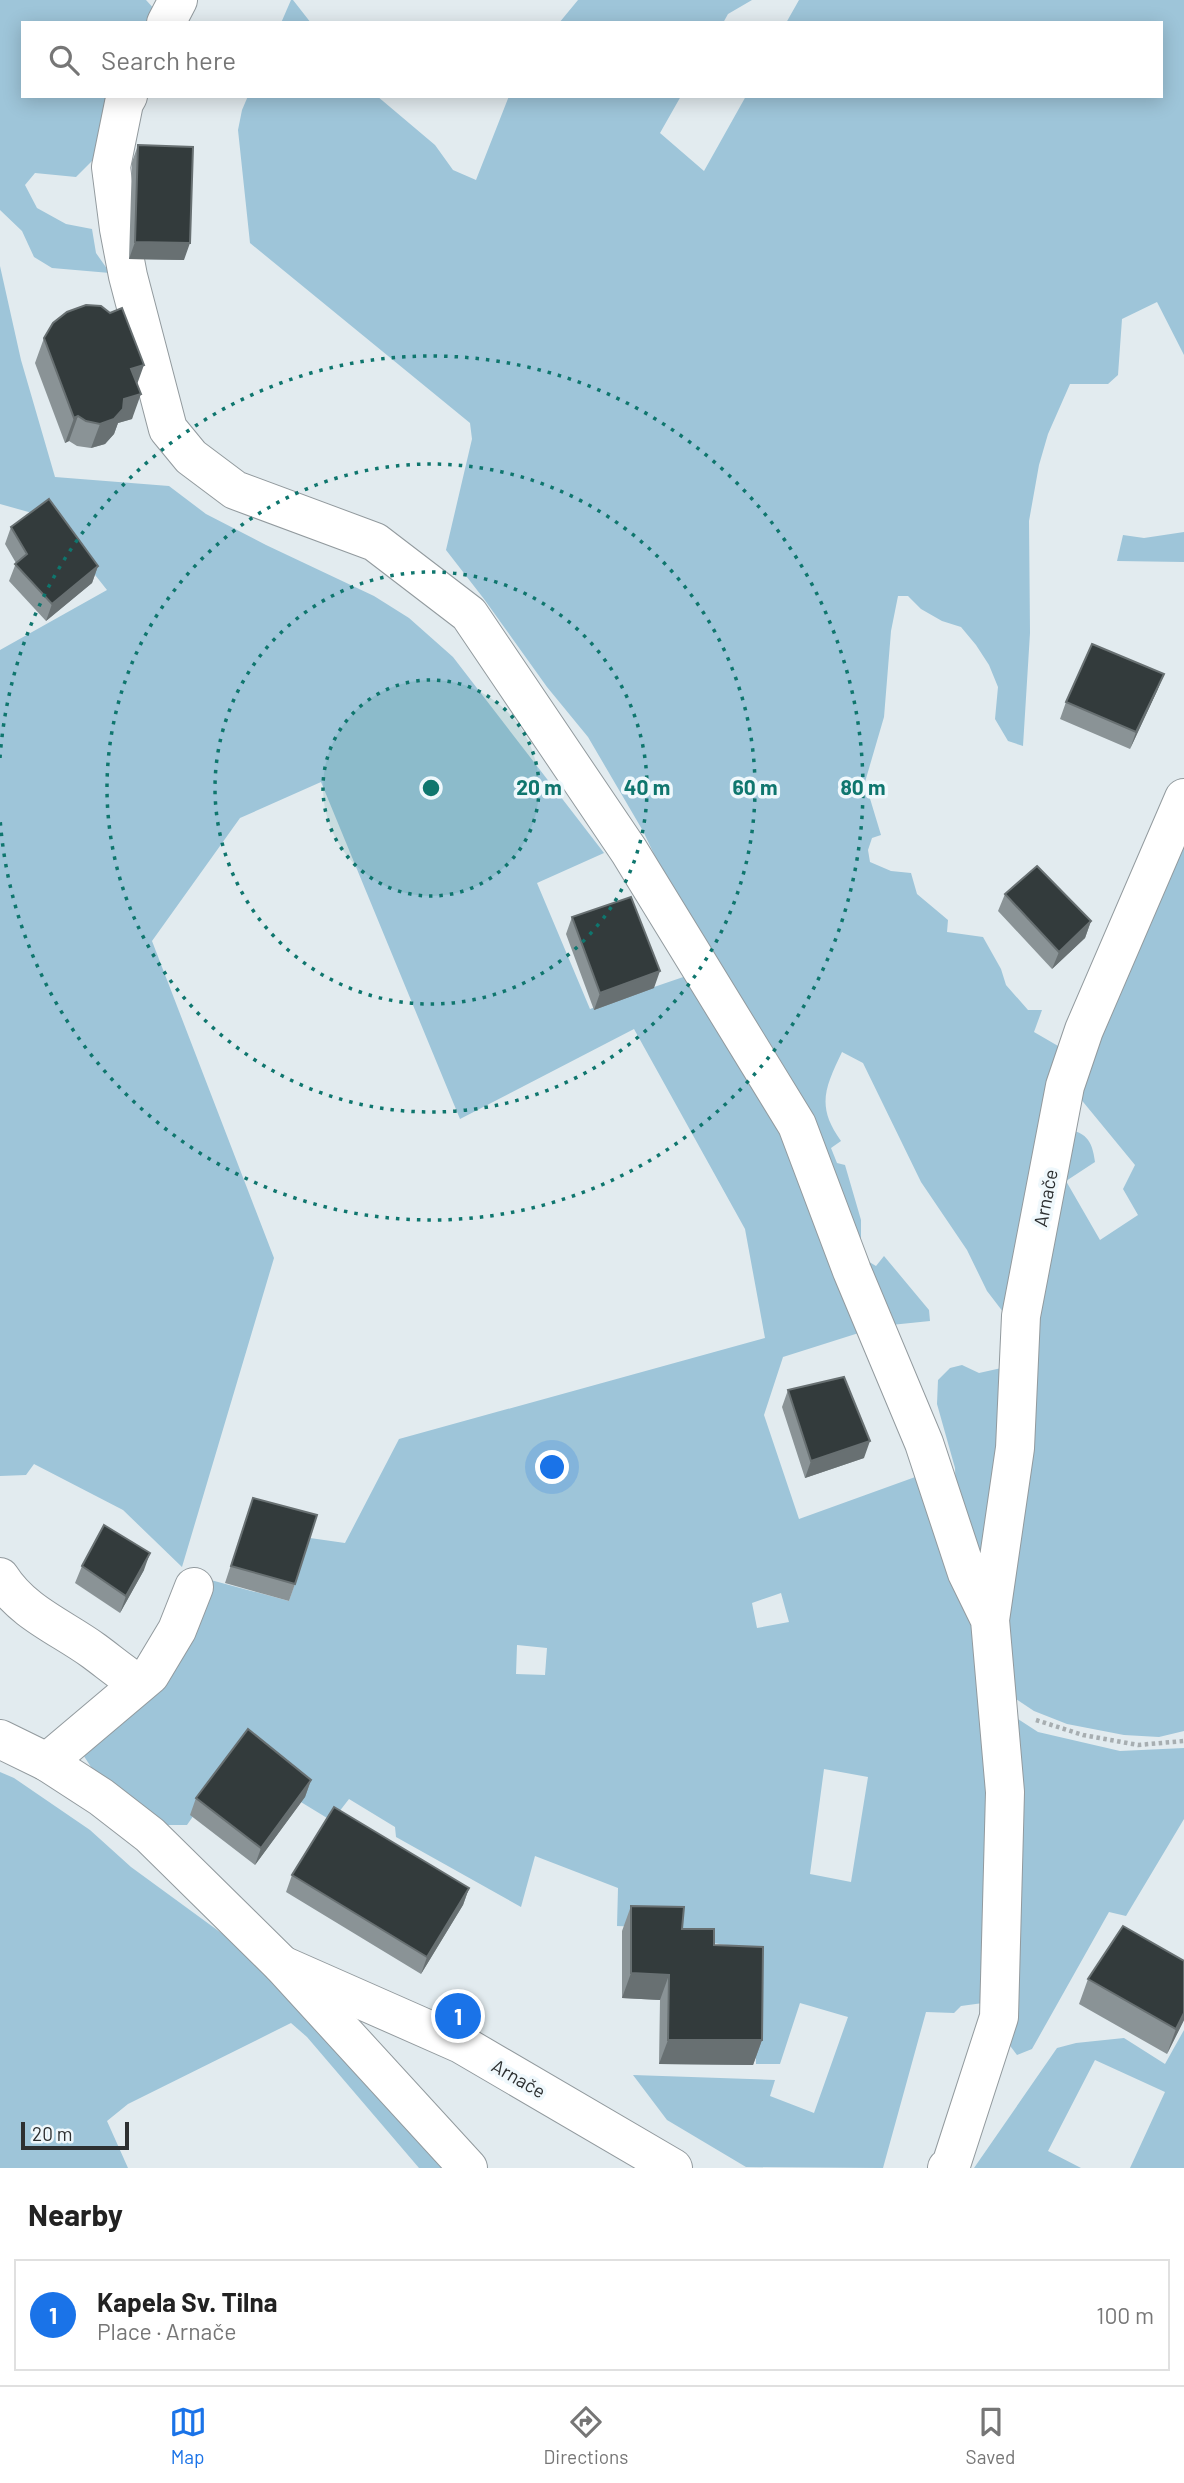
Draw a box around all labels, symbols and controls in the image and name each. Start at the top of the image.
search box [21,21,1163,98]
icon: search [45,41,83,79]
text: Search here [101,44,236,75]
text: 20 m [516,774,562,799]
text: 40 m [624,774,670,799]
text: 60 m [733,774,777,799]
text: 80 m [840,774,886,799]
centre of rings [419,776,443,800]
street label: Arnače [1028,1167,1062,1229]
your location [535,1450,569,1484]
pin: 1 [435,1990,481,2042]
street label: Arnače [488,2053,550,2103]
scale bar [21,2119,130,2151]
text: 20 m [32,2122,72,2145]
text: Nearby [28,2196,123,2232]
text: Kapela Sv. Tilna [97,2286,277,2317]
text: 1 [49,2301,57,2329]
text: 100 m [1096,2301,1154,2329]
text: Place · Arnače [97,2317,236,2345]
tab: Map [169,2403,207,2468]
tab: Directions [544,2403,629,2468]
tab: Saved [966,2403,1015,2468]

